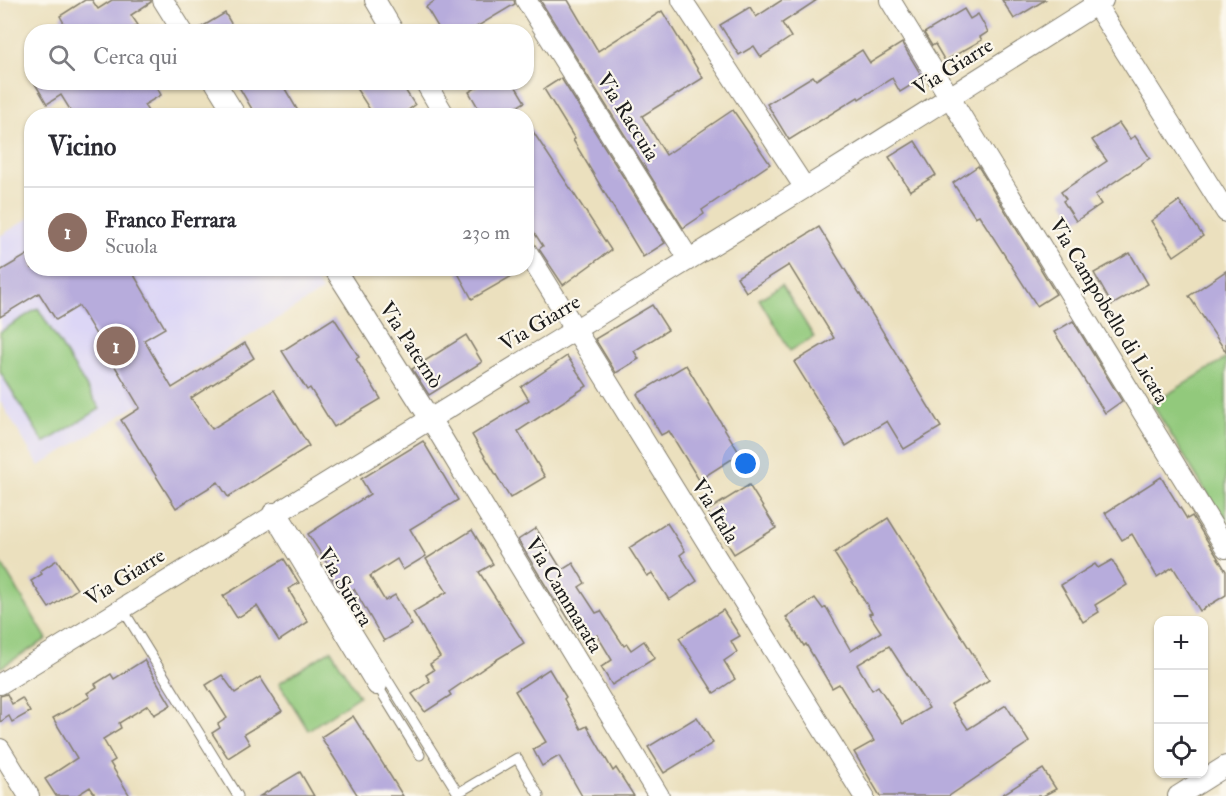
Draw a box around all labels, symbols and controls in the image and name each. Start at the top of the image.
search box [24,24,534,90]
street label: Via Giarre [908,32,998,102]
icon: search [45,41,78,74]
text: Cerca qui [93,43,178,71]
street label: Via Raccuia [590,68,666,166]
text: Vicino [48,131,116,163]
text: Franco Ferrara [105,206,236,234]
street label: Via Campobello di Licata [1043,213,1175,409]
text: 1 [64,220,71,245]
text: 230 m [462,220,510,245]
text: Scuola [105,234,157,259]
street label: Via Giarre [495,288,586,358]
street label: Via Paternò [373,297,449,393]
pin: 1 [96,324,136,368]
your location [731,449,760,478]
street label: Via Itala [685,474,745,549]
street label: Via Cammarata [519,532,609,658]
street label: Via Giarre [80,542,170,612]
street label: Via Sutera [311,542,379,632]
map controls [1154,616,1208,778]
button: + [1154,616,1208,670]
button: − [1154,670,1208,724]
button: locate [1154,724,1208,778]

